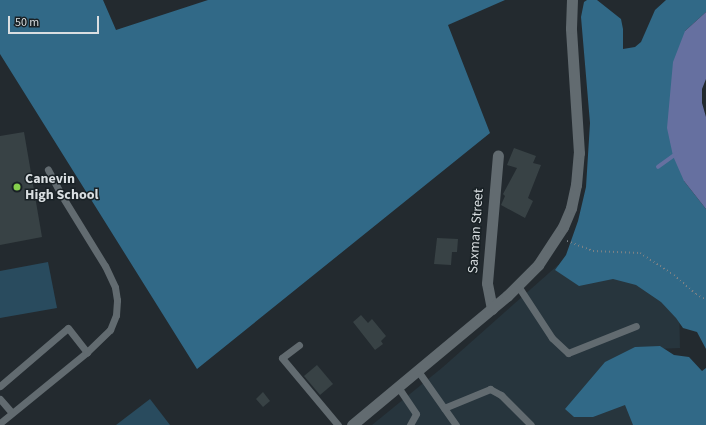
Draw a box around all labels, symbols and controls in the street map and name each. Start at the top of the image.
scale bar [10,8,101,34]
text: 50 m [15,14,39,31]
place label: Canevin High School [25,171,98,204]
marker: Canevin High School [12,182,22,192]
street label: Saxman Street [465,188,487,274]

